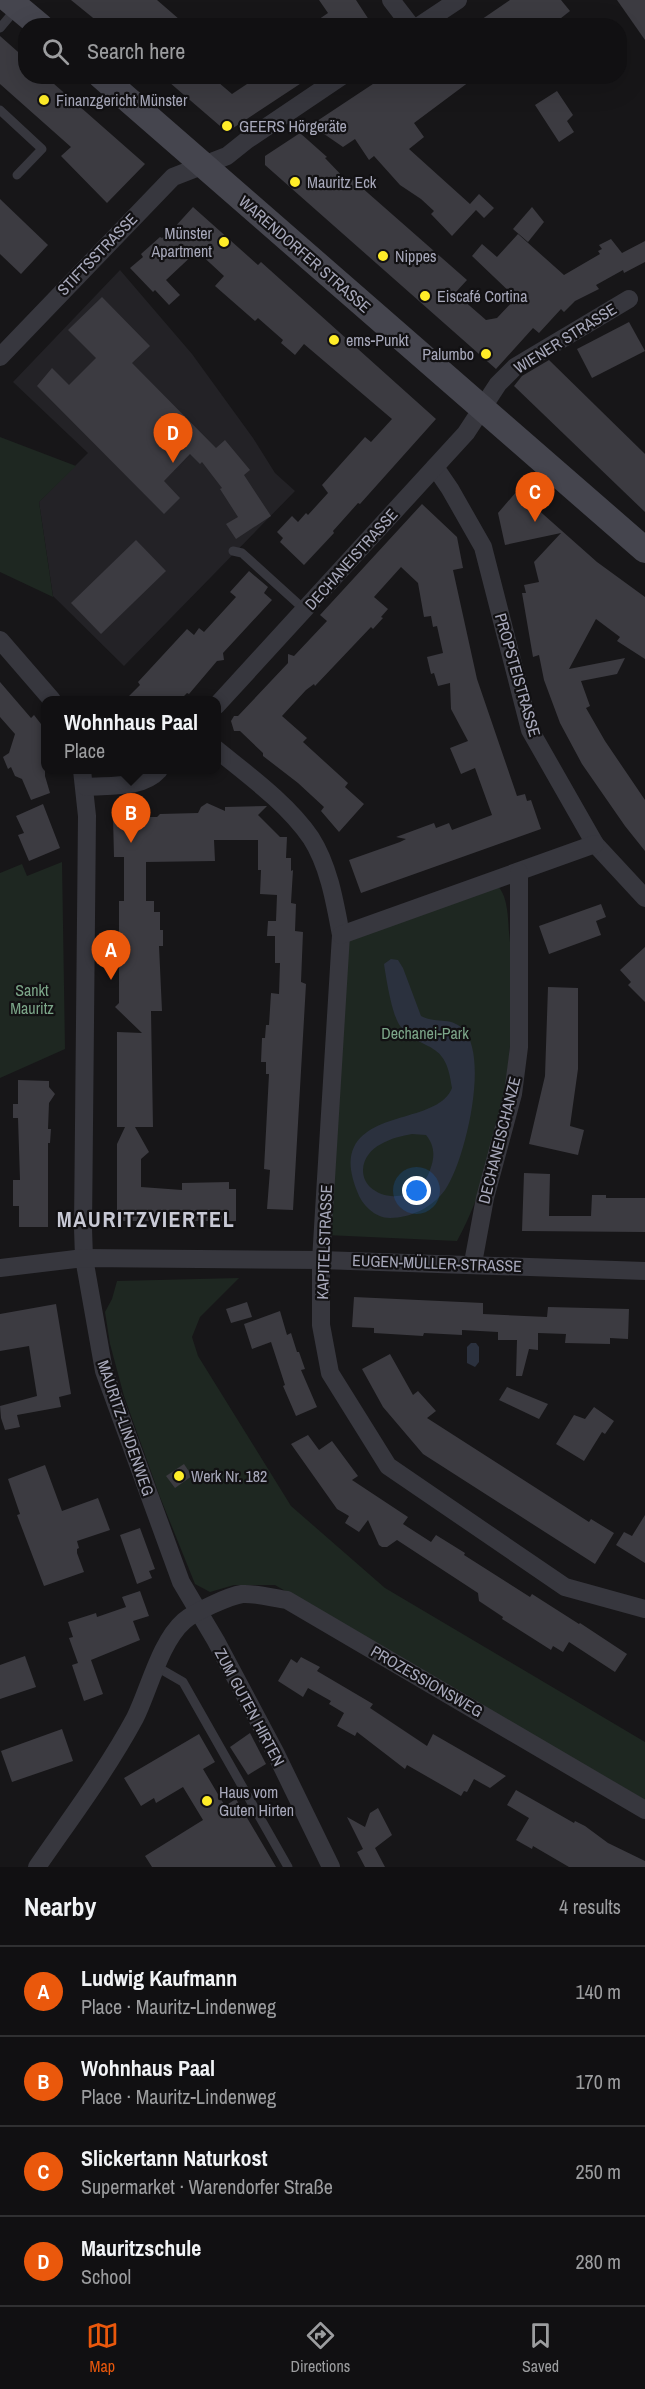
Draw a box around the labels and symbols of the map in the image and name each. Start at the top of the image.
place label: Finanzgericht Münster [56,89,188,111]
marker: Finanzgericht Münster [37,93,51,107]
place label: GEERS Hörgeräte [239,115,347,137]
marker: GEERS Hörgeräte [220,119,234,133]
place label: Mauritz Eck [307,171,377,193]
marker: Mauritz Eck [288,175,302,189]
street label: WARENDORFER STRASSE [234,190,376,318]
street label: STIFTSSTRASSE [52,208,142,300]
place label: Münster Apartment [150,222,213,262]
marker: Münster Apartment [217,235,231,249]
place label: Nippes [395,245,437,267]
marker: Nippes [376,249,390,263]
place label: Eiscafé Cortina [437,285,528,307]
marker: Eiscafé Cortina [418,289,432,303]
street label: WIENER STRASSE [509,298,621,378]
place label: ems-Punkt [346,329,409,351]
marker: ems-Punkt [327,333,341,347]
place label: Palumbo [422,343,474,365]
marker: Palumbo [479,347,493,361]
pin: D [154,414,192,463]
pin: C [516,472,554,522]
street label: DECHANEISTRASSE [300,504,402,614]
street label: PROPSTEISTRASSE [490,611,546,739]
pin: B [112,794,150,843]
pin: A [92,930,130,980]
park label: Sankt Mauritz [10,979,54,1019]
park label: Dechanei-Park [381,1022,469,1044]
street label: DECHANEISCHANZE [473,1074,525,1206]
your location [402,1176,431,1205]
street label: KAPITELSTRASSE [311,1184,337,1300]
district label: MAURITZVIERTEL [57,1204,235,1234]
street label: EUGEN-MÜLLER-STRASSE [352,1249,522,1277]
street label: MAURITZ-LINDENWEG [92,1357,160,1499]
place label: Werk Nr. 182 [191,1465,267,1487]
marker: Werk Nr. 182 [172,1469,186,1483]
street label: PROZESSIONSWEG [367,1640,487,1722]
street label: ZUM GUTEN HIRTEN [210,1644,290,1770]
place label: Haus vom Guten Hirten [219,1781,294,1821]
marker: Haus vom Guten Hirten [200,1794,214,1808]

